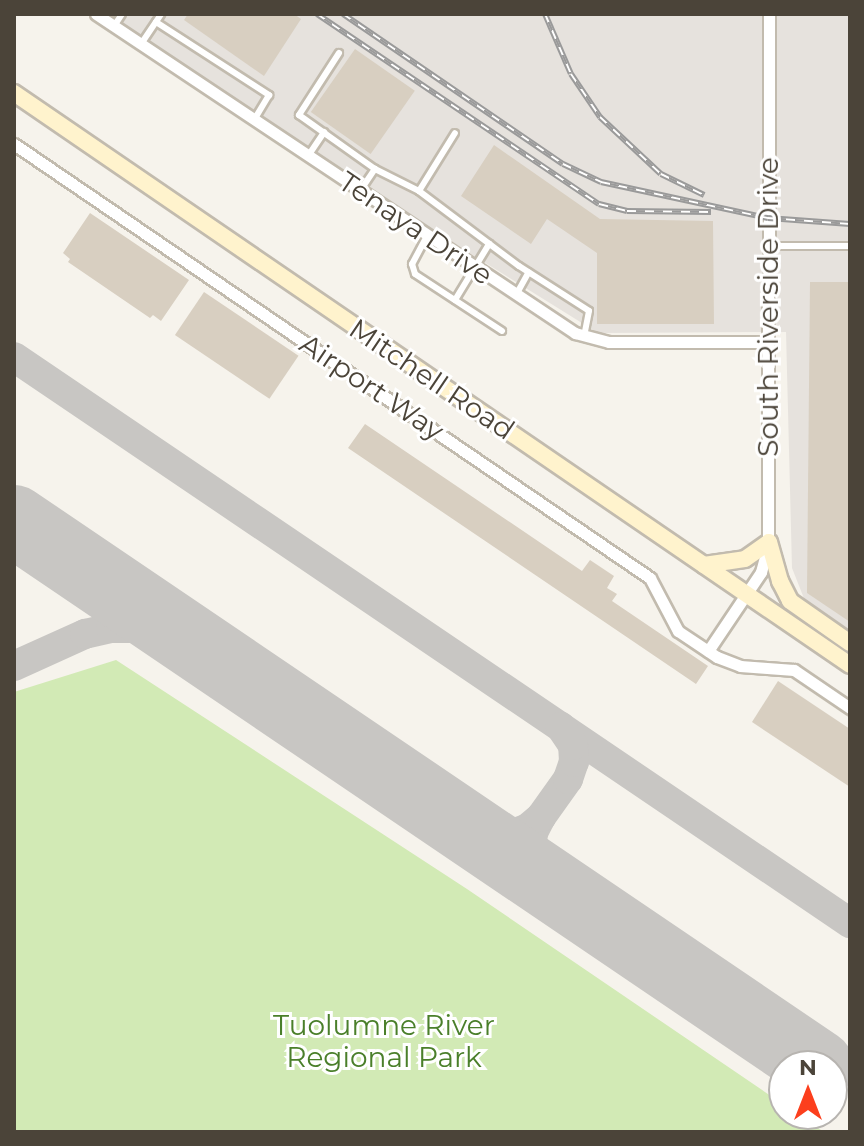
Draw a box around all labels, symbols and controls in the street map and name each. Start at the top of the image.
street label: South Riverside Drive [751,157,785,457]
street label: Tenaya Drive [333,164,499,292]
street label: Mitchell Road [343,311,521,447]
street label: Airport Way [294,327,450,447]
park label: Tuolumne River Regional Park [273,1008,495,1074]
north arrow [768,1050,848,1130]
text: N [799,1054,817,1081]

